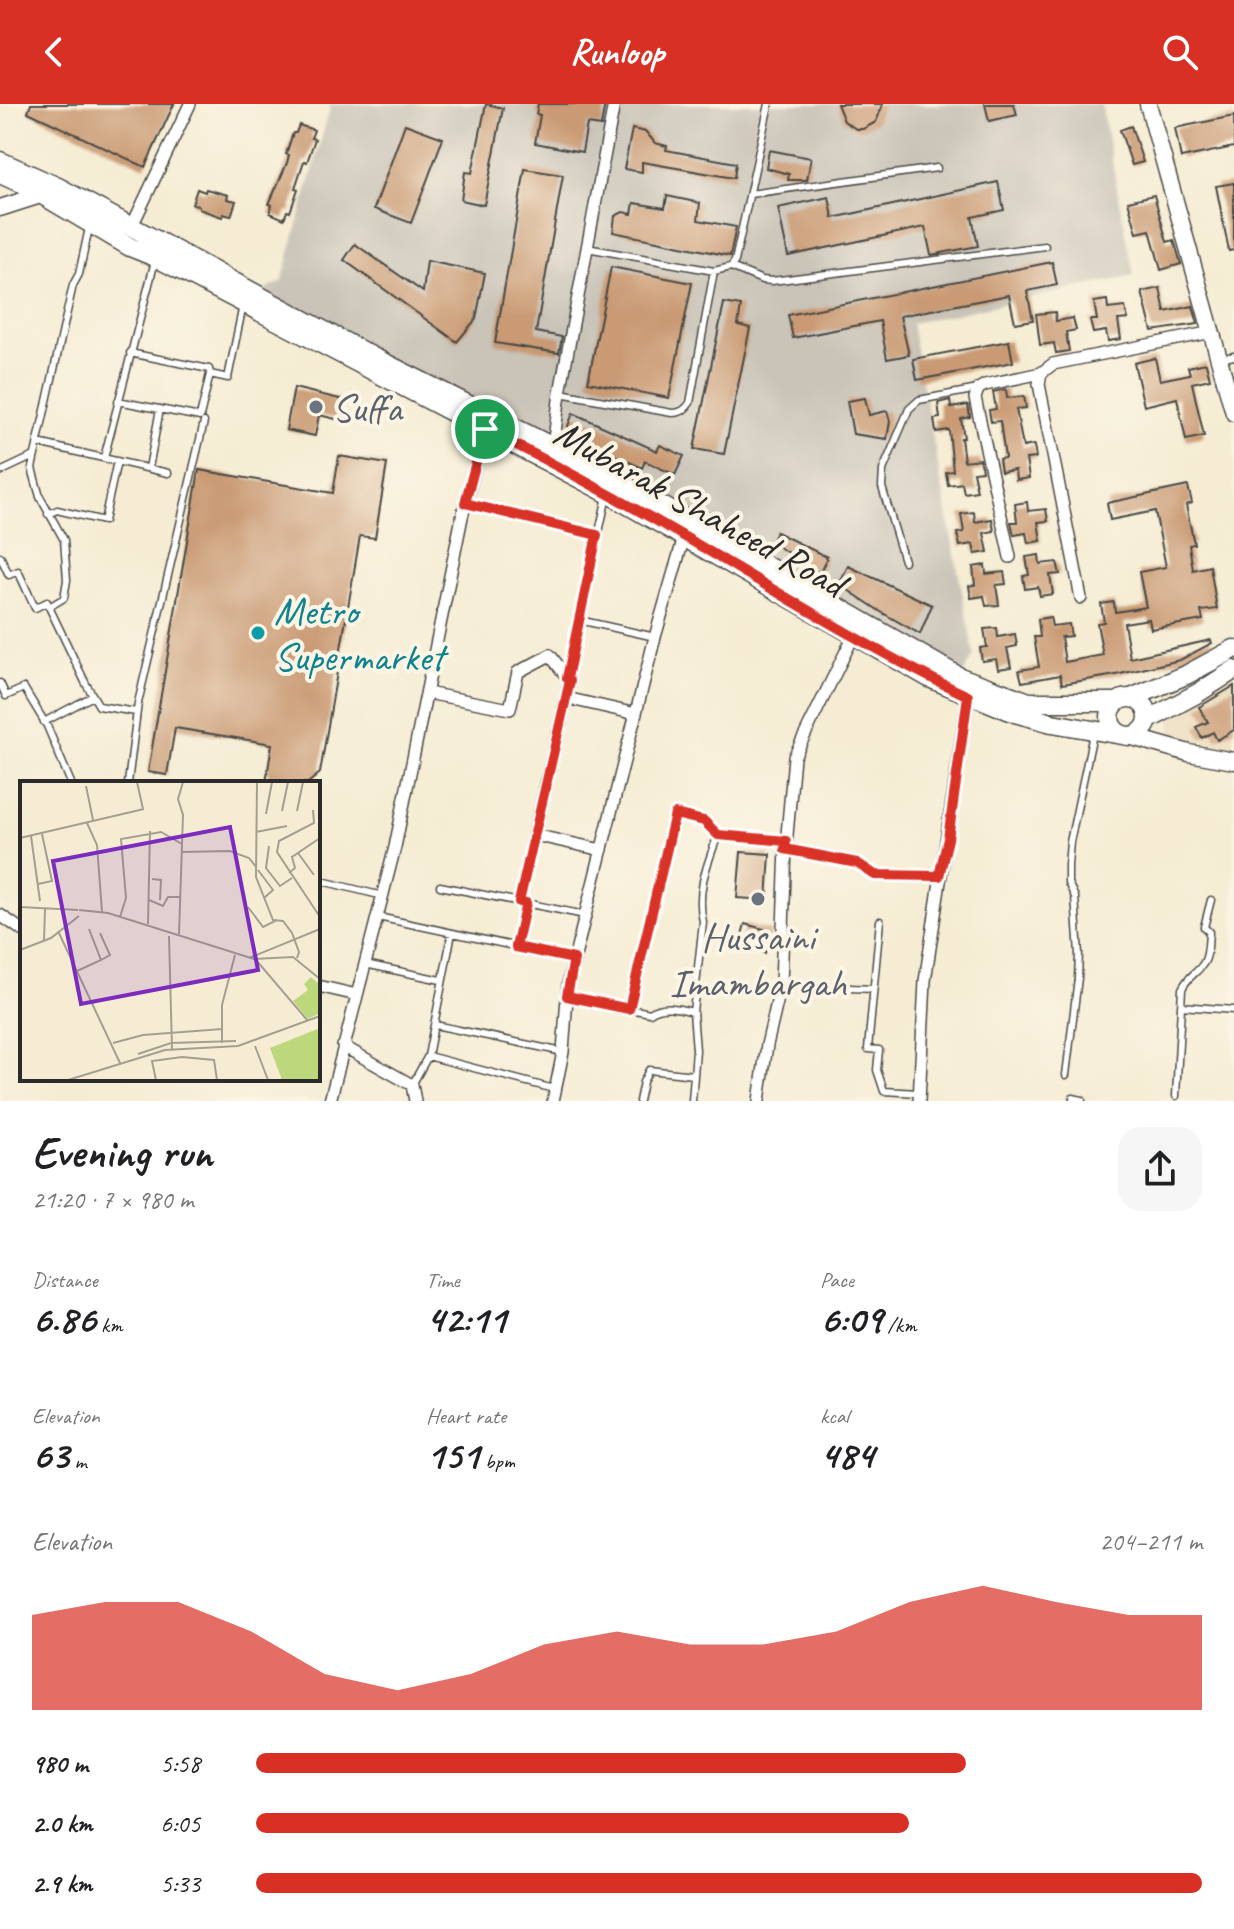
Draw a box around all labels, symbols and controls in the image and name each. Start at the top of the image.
text: Runloop [570,29,664,75]
icon: back [32,30,76,74]
icon: search [1158,30,1202,74]
place label: Suffa [332,383,404,433]
pin [451,395,519,463]
marker: Suffa [307,398,325,416]
icon: arrive [463,407,507,451]
street label: Mubarak Shaheed Road [546,407,859,611]
place label: Metro Supermarket [274,586,450,682]
marker: Metro Supermarket [249,624,267,642]
inset map [20,781,320,1081]
marker: Hussaini Imambargah [749,890,767,908]
place label: Hussaini Imambargah [670,912,847,1008]
text: Evening run [32,1125,212,1180]
button: share [1118,1127,1202,1211]
text: 21:20 · 7 × 980 m [32,1183,193,1216]
text: Distance [32,1266,98,1294]
text: Time [426,1266,460,1294]
text: Pace [820,1266,854,1294]
text: 6.86 [32,1294,96,1344]
text: 42:11 [426,1294,506,1344]
text: 6:09 [820,1294,882,1344]
text: km [96,1311,122,1339]
text: /km [882,1311,916,1339]
text: Elevation [32,1402,100,1430]
text: Heart rate [426,1402,506,1430]
text: kcal [820,1402,849,1430]
text: 63 [32,1430,69,1480]
text: 151 [426,1430,479,1480]
text: 484 [820,1430,874,1480]
text: m [69,1447,87,1475]
text: bpm [479,1447,515,1475]
text: Elevation [32,1525,112,1558]
text: 204–211 m [1099,1525,1202,1558]
text: 980 m [32,1747,88,1780]
text: 5:58 [160,1747,200,1780]
text: 2.0 km [32,1807,92,1840]
text: 6:05 [160,1807,200,1840]
text: 2.9 km [32,1867,92,1900]
text: 5:33 [160,1867,200,1900]

